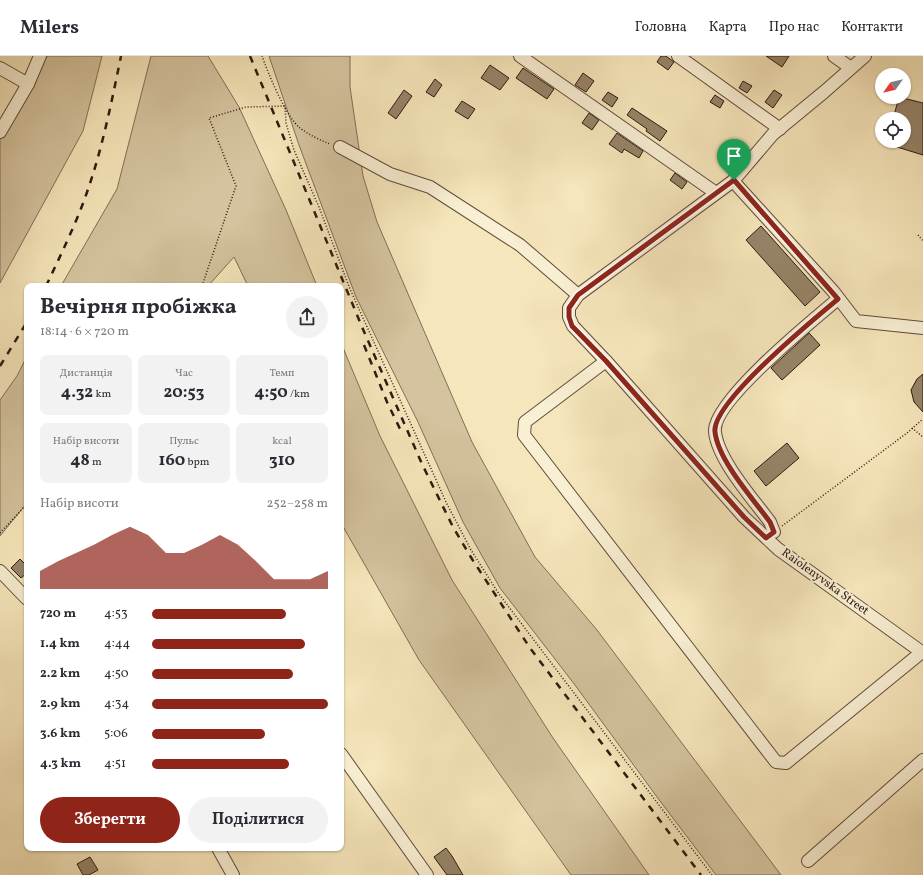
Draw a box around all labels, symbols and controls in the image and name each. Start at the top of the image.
text: Milers [20,15,79,41]
text: Головна [635,18,687,37]
text: Карта [709,18,747,37]
text: Про нас [769,18,819,37]
text: Контакти [841,18,903,37]
north arrow [875,68,911,104]
map controls [875,68,911,148]
button: locate [875,112,911,148]
pin [717,139,751,180]
icon: arrive [723,145,745,167]
text: Вечірня пробіжка [40,292,237,323]
button: share [286,296,328,338]
text: 18:14 · 6 × 720 m [40,323,129,341]
text: Дистанція [59,366,113,381]
text: Час [175,366,193,381]
text: Темп [270,366,294,381]
text: 4.32 [61,381,93,404]
text: 20:53 [164,381,204,404]
text: 4:50 [254,381,288,404]
text: km [93,387,111,402]
text: /km [288,387,310,402]
text: Набір висоти [53,434,119,449]
text: Пульс [169,434,199,449]
text: kcal [272,434,292,449]
text: 48 [70,449,90,472]
text: 160 [159,449,185,472]
text: 310 [269,449,295,472]
text: m [90,455,102,470]
text: bpm [185,455,209,470]
text: Набір висоти [40,495,119,513]
text: 252–258 m [266,495,328,513]
street label: Raiolenyvska Street [778,545,872,619]
text: 720 m [40,605,76,623]
text: 4:53 [104,605,128,623]
text: 1.4 km [40,635,80,653]
text: 4:44 [104,635,130,653]
text: 2.2 km [40,665,80,683]
text: 4:50 [104,665,129,683]
text: 2.9 km [40,695,81,713]
text: 4:34 [104,695,129,713]
text: 3.6 km [40,725,81,743]
text: 5:06 [104,725,128,743]
text: 4.3 km [40,755,81,773]
text: 4:51 [104,755,126,773]
button: Зберегти [40,797,180,843]
button: Поділитися [188,797,328,843]

